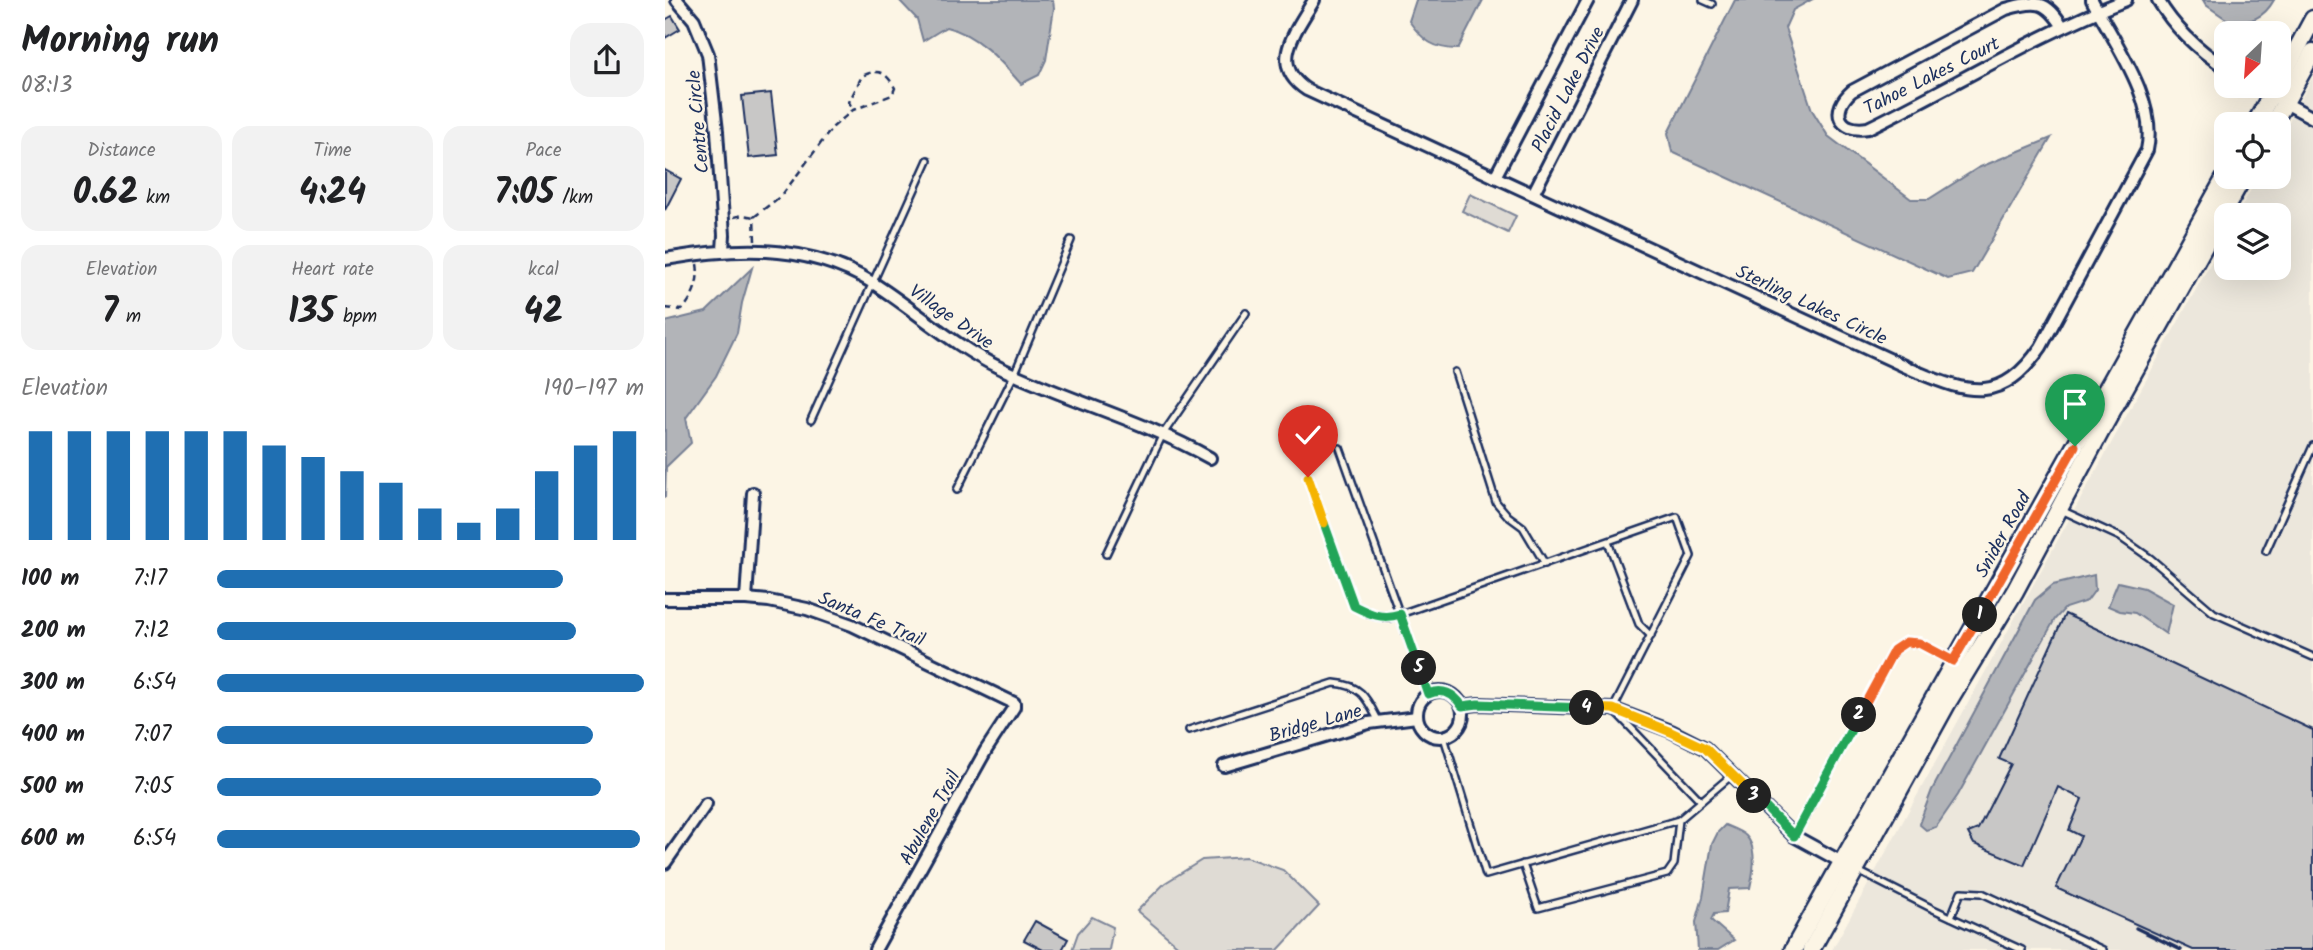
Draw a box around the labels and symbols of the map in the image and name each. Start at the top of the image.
street label: Placid Lake Drive [1524,21,1614,158]
north arrow [2214,21,2291,98]
street label: Tahoe Lakes Court [1859,29,2006,124]
street label: Centre Circle [679,68,718,175]
street label: Sterling Lakes Circle [1730,257,1892,354]
street label: Village Drive [902,277,1000,358]
pin [2045,374,2105,446]
pin [1278,405,1338,477]
street label: Snider Road [1968,486,2040,584]
street label: Santa Fe Trail [813,584,930,656]
pin: 1 [1963,598,1997,632]
pin: 5 [1401,650,1437,686]
pin: 4 [1569,690,1605,726]
street label: Bridge Lane [1265,696,1366,752]
pin: 2 [1841,698,1877,732]
street label: Abulene Trail [892,765,969,871]
pin: 3 [1737,778,1771,814]

